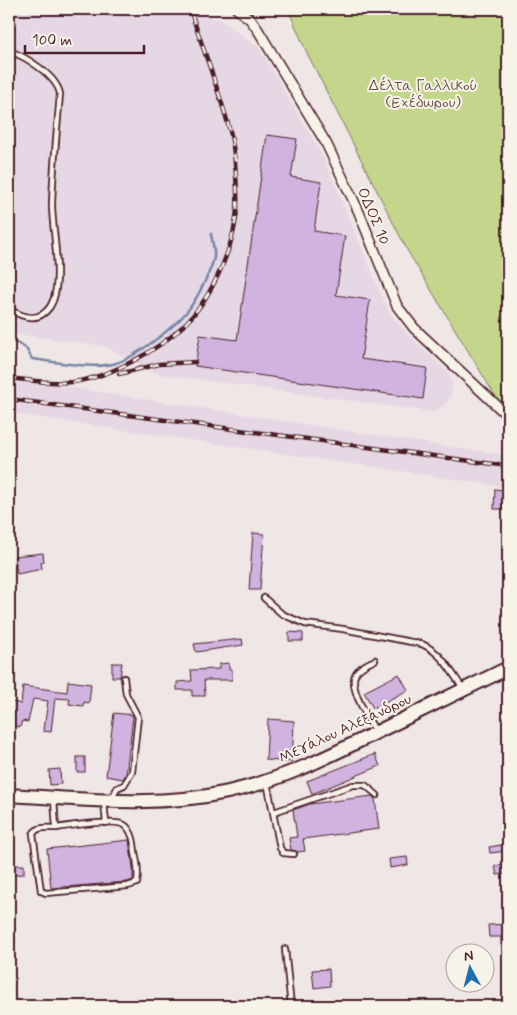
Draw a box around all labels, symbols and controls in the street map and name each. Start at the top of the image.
scale bar [25,22,144,54]
text: 100 m [32,31,72,51]
park label: Δέλτα Γαλλικού (Εχέδωρου) [369,76,477,113]
street label: ΟΔΟΣ 10 [352,185,394,248]
street label: Μεγάλου Αλεξάνδρου [276,689,415,768]
north arrow [444,942,494,992]
text: N [463,947,474,966]

